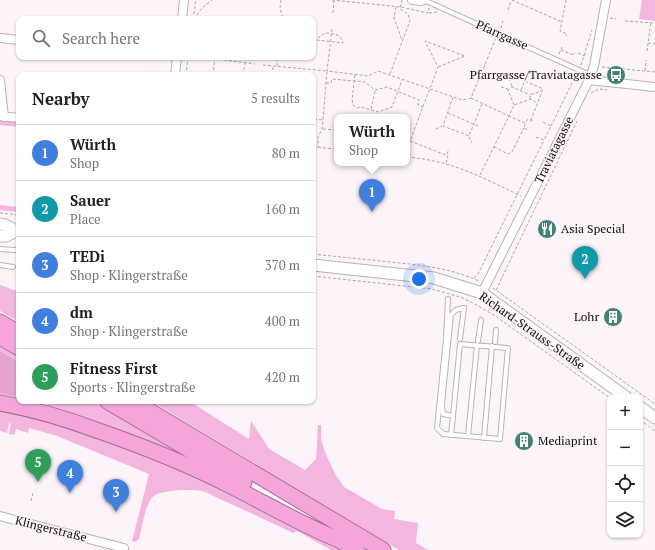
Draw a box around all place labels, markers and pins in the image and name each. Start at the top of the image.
bus stop icon: Pfarrgasse/Traviatagasse [605,64,627,86]
place label: Pfarrgasse/Traviatagasse [470,67,602,82]
pin: 1 [359,179,385,212]
restaurant icon: Asia Special [536,218,558,240]
place label: Asia Special [561,221,626,236]
pin: 2 [572,246,598,279]
building icon: Lohr [602,306,624,328]
place label: Lohr [574,309,599,324]
building icon: Mediaprint [513,430,535,452]
place label: Mediaprint [538,433,598,448]
pin: 5 [25,449,51,482]
pin: 4 [57,460,83,493]
pin: 3 [103,479,129,512]

